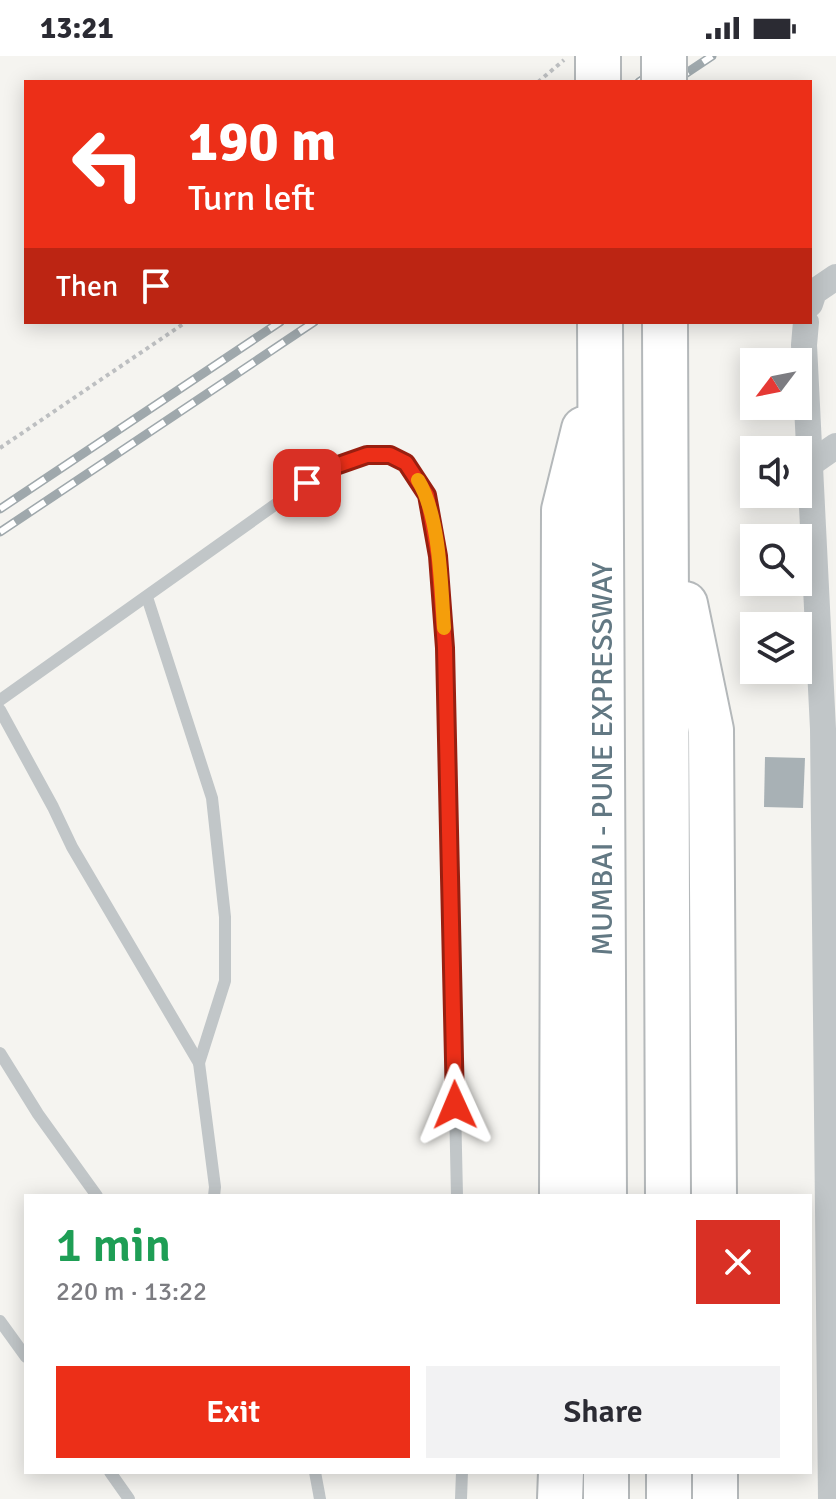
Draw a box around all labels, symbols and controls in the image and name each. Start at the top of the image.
text: 13:21 [40,10,114,47]
text: 190 m [188,107,336,176]
icon: left [56,112,160,216]
text: Turn left [188,176,315,221]
icon: arrive [134,264,178,308]
text: Then [56,268,118,305]
north arrow [740,348,812,420]
map controls [740,348,812,684]
button: sound [740,436,812,508]
pin [273,449,341,517]
icon: arrive [285,461,329,505]
button: search [740,524,812,596]
street label: MUMBAI - PUNE EXPRESSWAY [584,562,621,956]
button: layers [740,612,812,684]
position arrow [413,1063,497,1147]
text: 1 min [56,1216,171,1275]
button: close [696,1220,780,1304]
text: 220 m · 13:22 [56,1276,207,1308]
button: Exit [56,1366,410,1458]
button: Share [426,1366,780,1458]

